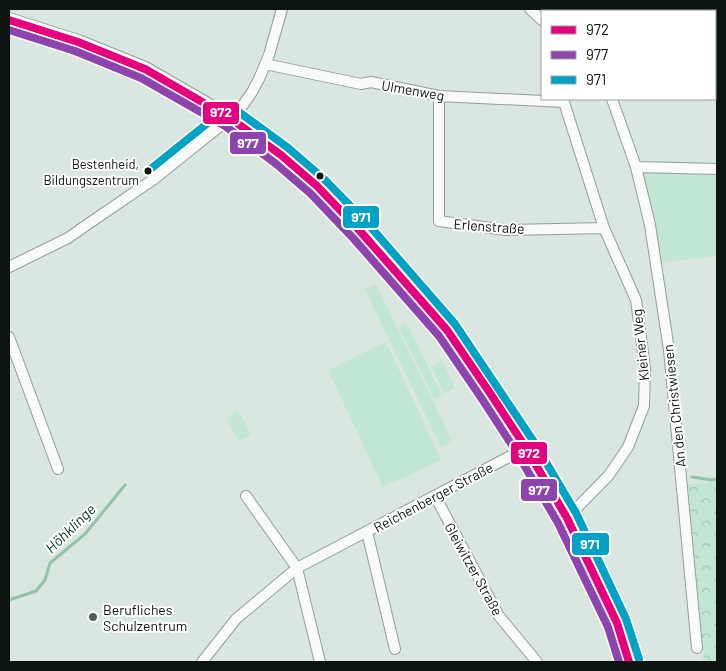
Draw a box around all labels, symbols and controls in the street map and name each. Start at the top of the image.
legend [541,10,716,100]
text: 972 [586,20,609,38]
text: 977 [586,45,608,63]
text: 971 [586,70,606,88]
street label: Ulmenweg [380,76,446,104]
line badge: 972 [202,101,240,125]
text: 972 [210,103,232,120]
line badge: 977 [229,131,267,155]
text: 977 [237,134,259,151]
place label: Bestenheid, Bildungszentrum [43,156,139,188]
marker: Bestenheid, Bildungszentrum [143,166,153,176]
unlabelled marker [315,171,325,181]
line badge: 971 [342,205,380,229]
text: 971 [351,208,371,225]
street label: Erlenstraße [453,215,525,237]
street label: Kleiner Weg [628,308,652,382]
street label: An den Christwiesen [659,344,689,468]
line badge: 972 [510,441,548,465]
text: 972 [518,444,540,461]
street label: Reichenberger Straße [370,458,496,536]
line badge: 977 [520,478,558,502]
text: 977 [528,481,550,498]
water label: Höhklinge [41,500,99,556]
street label: Gleiwitzer Straße [441,519,507,619]
line badge: 971 [571,532,610,556]
text: 971 [580,535,600,552]
place label: Berufliches Schulzentrum [103,601,187,634]
marker: Berufliches Schulzentrum [87,611,99,623]

